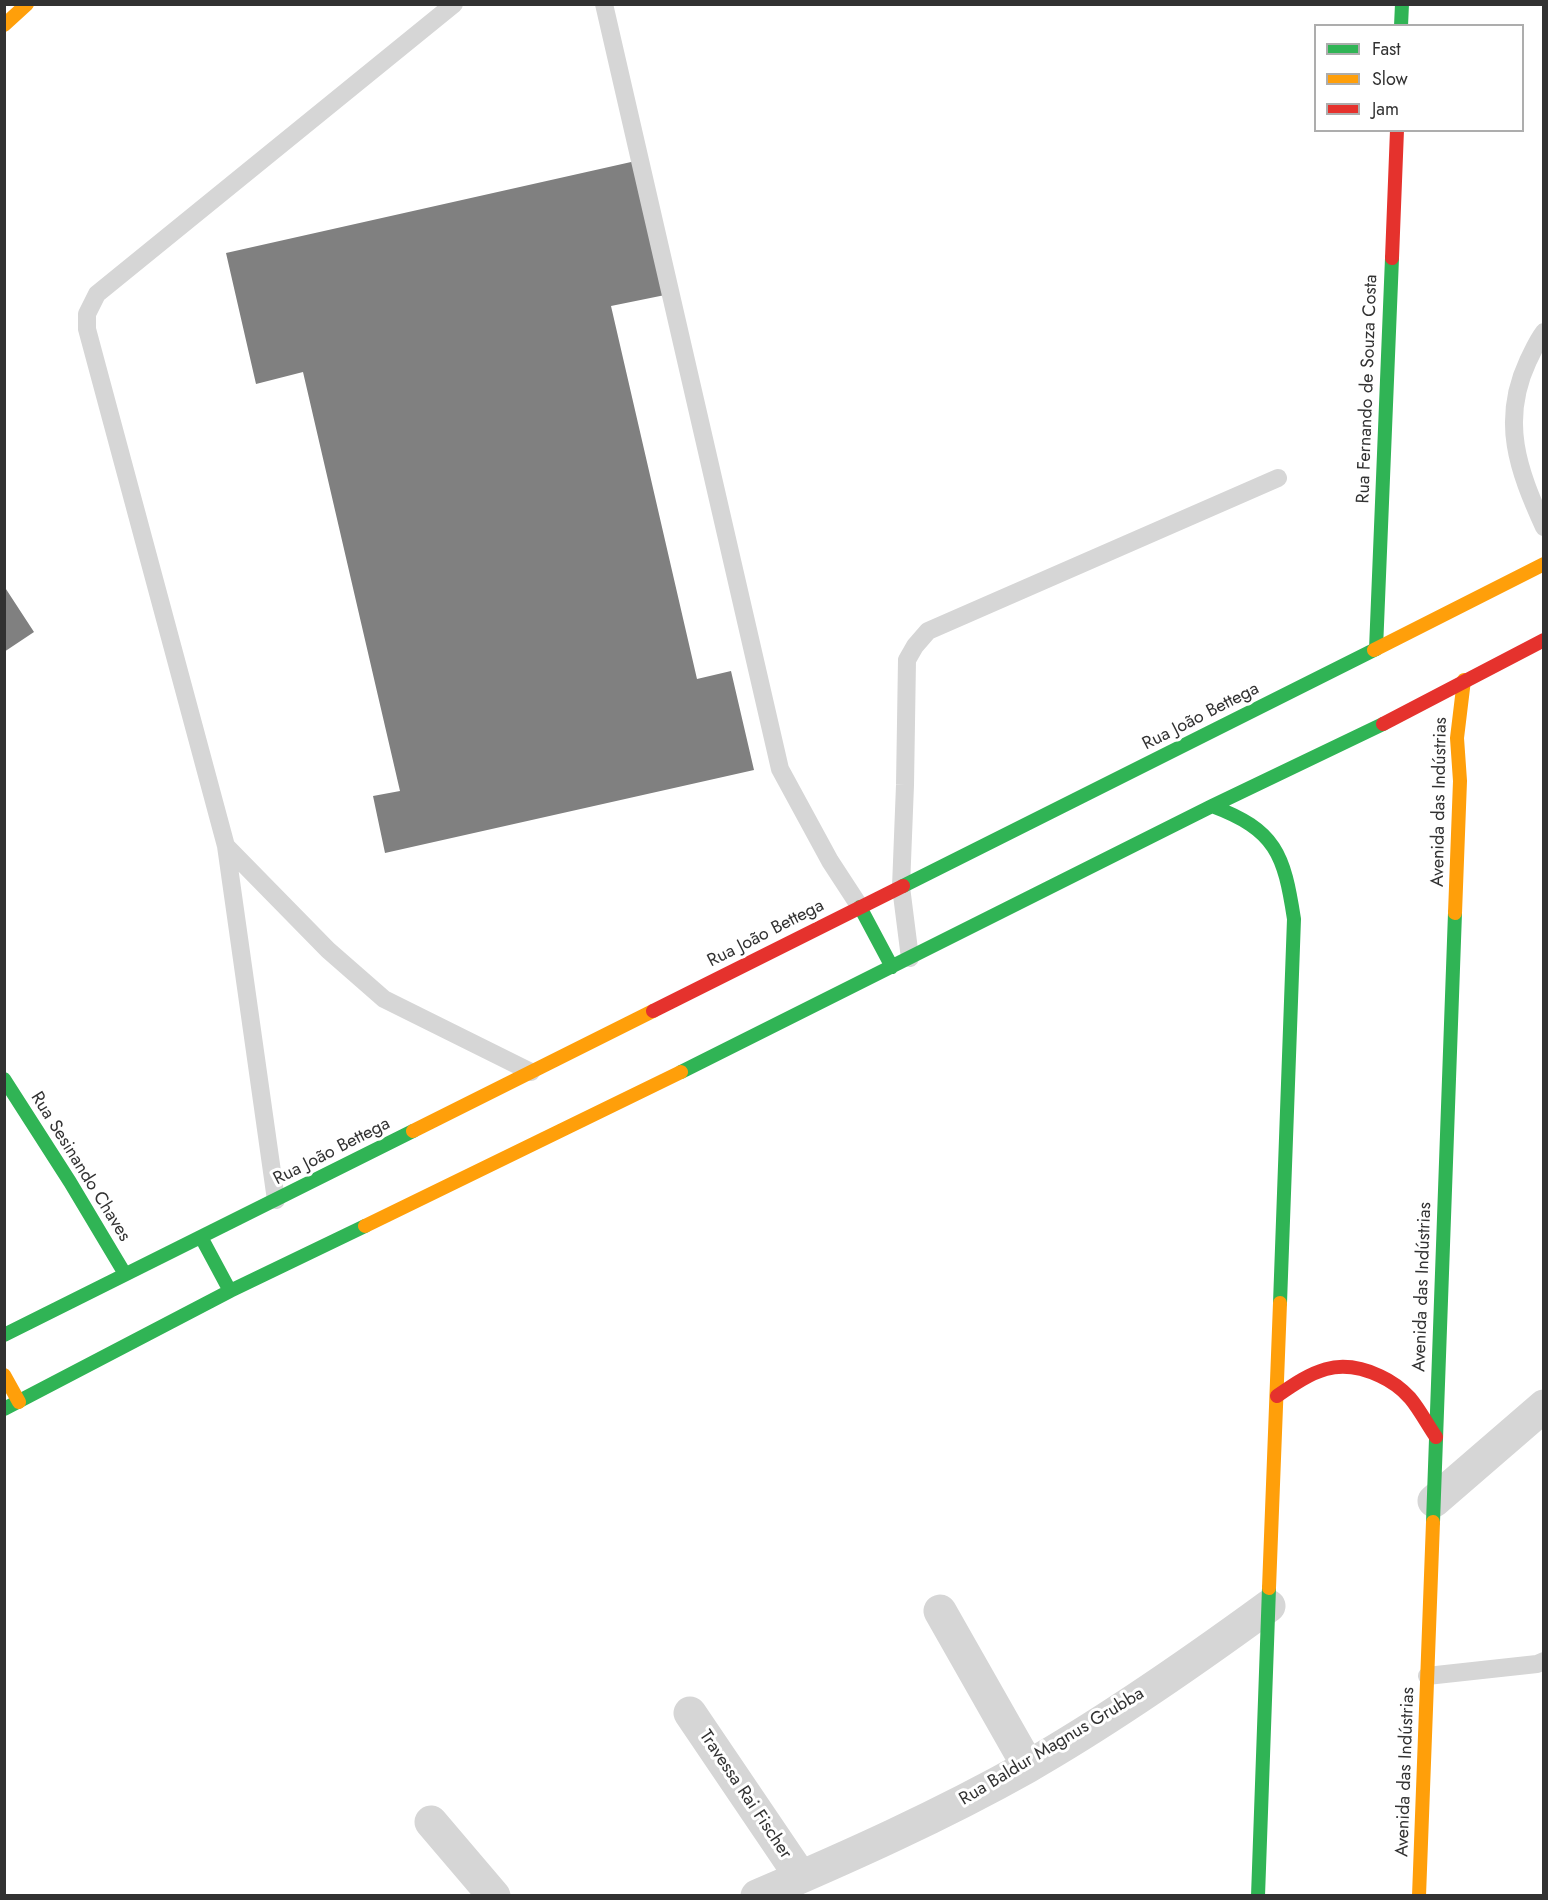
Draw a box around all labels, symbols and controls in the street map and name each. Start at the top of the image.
legend [1314,24,1524,132]
text: Fast [1372,36,1401,62]
text: Slow [1372,66,1408,92]
text: Jam [1372,96,1399,122]
street label: Rua Fernando de Souza Costa [1353,274,1383,504]
street label: Rua João Bettega [1139,678,1263,756]
street label: Avenida das Indústrias [1428,717,1452,887]
street label: Rua João Bettega [704,895,828,973]
street label: Rua Sesinando Chaves [25,1088,135,1246]
street label: Rua João Bettega [270,1113,394,1191]
street label: Avenida das Indústrias [1409,1202,1437,1372]
street label: Rua Baldur Magnus Grubba [956,1683,1148,1811]
street label: Avenida das Indústrias [1392,1687,1420,1857]
street label: Travessa Rai Fischer [694,1727,796,1863]

